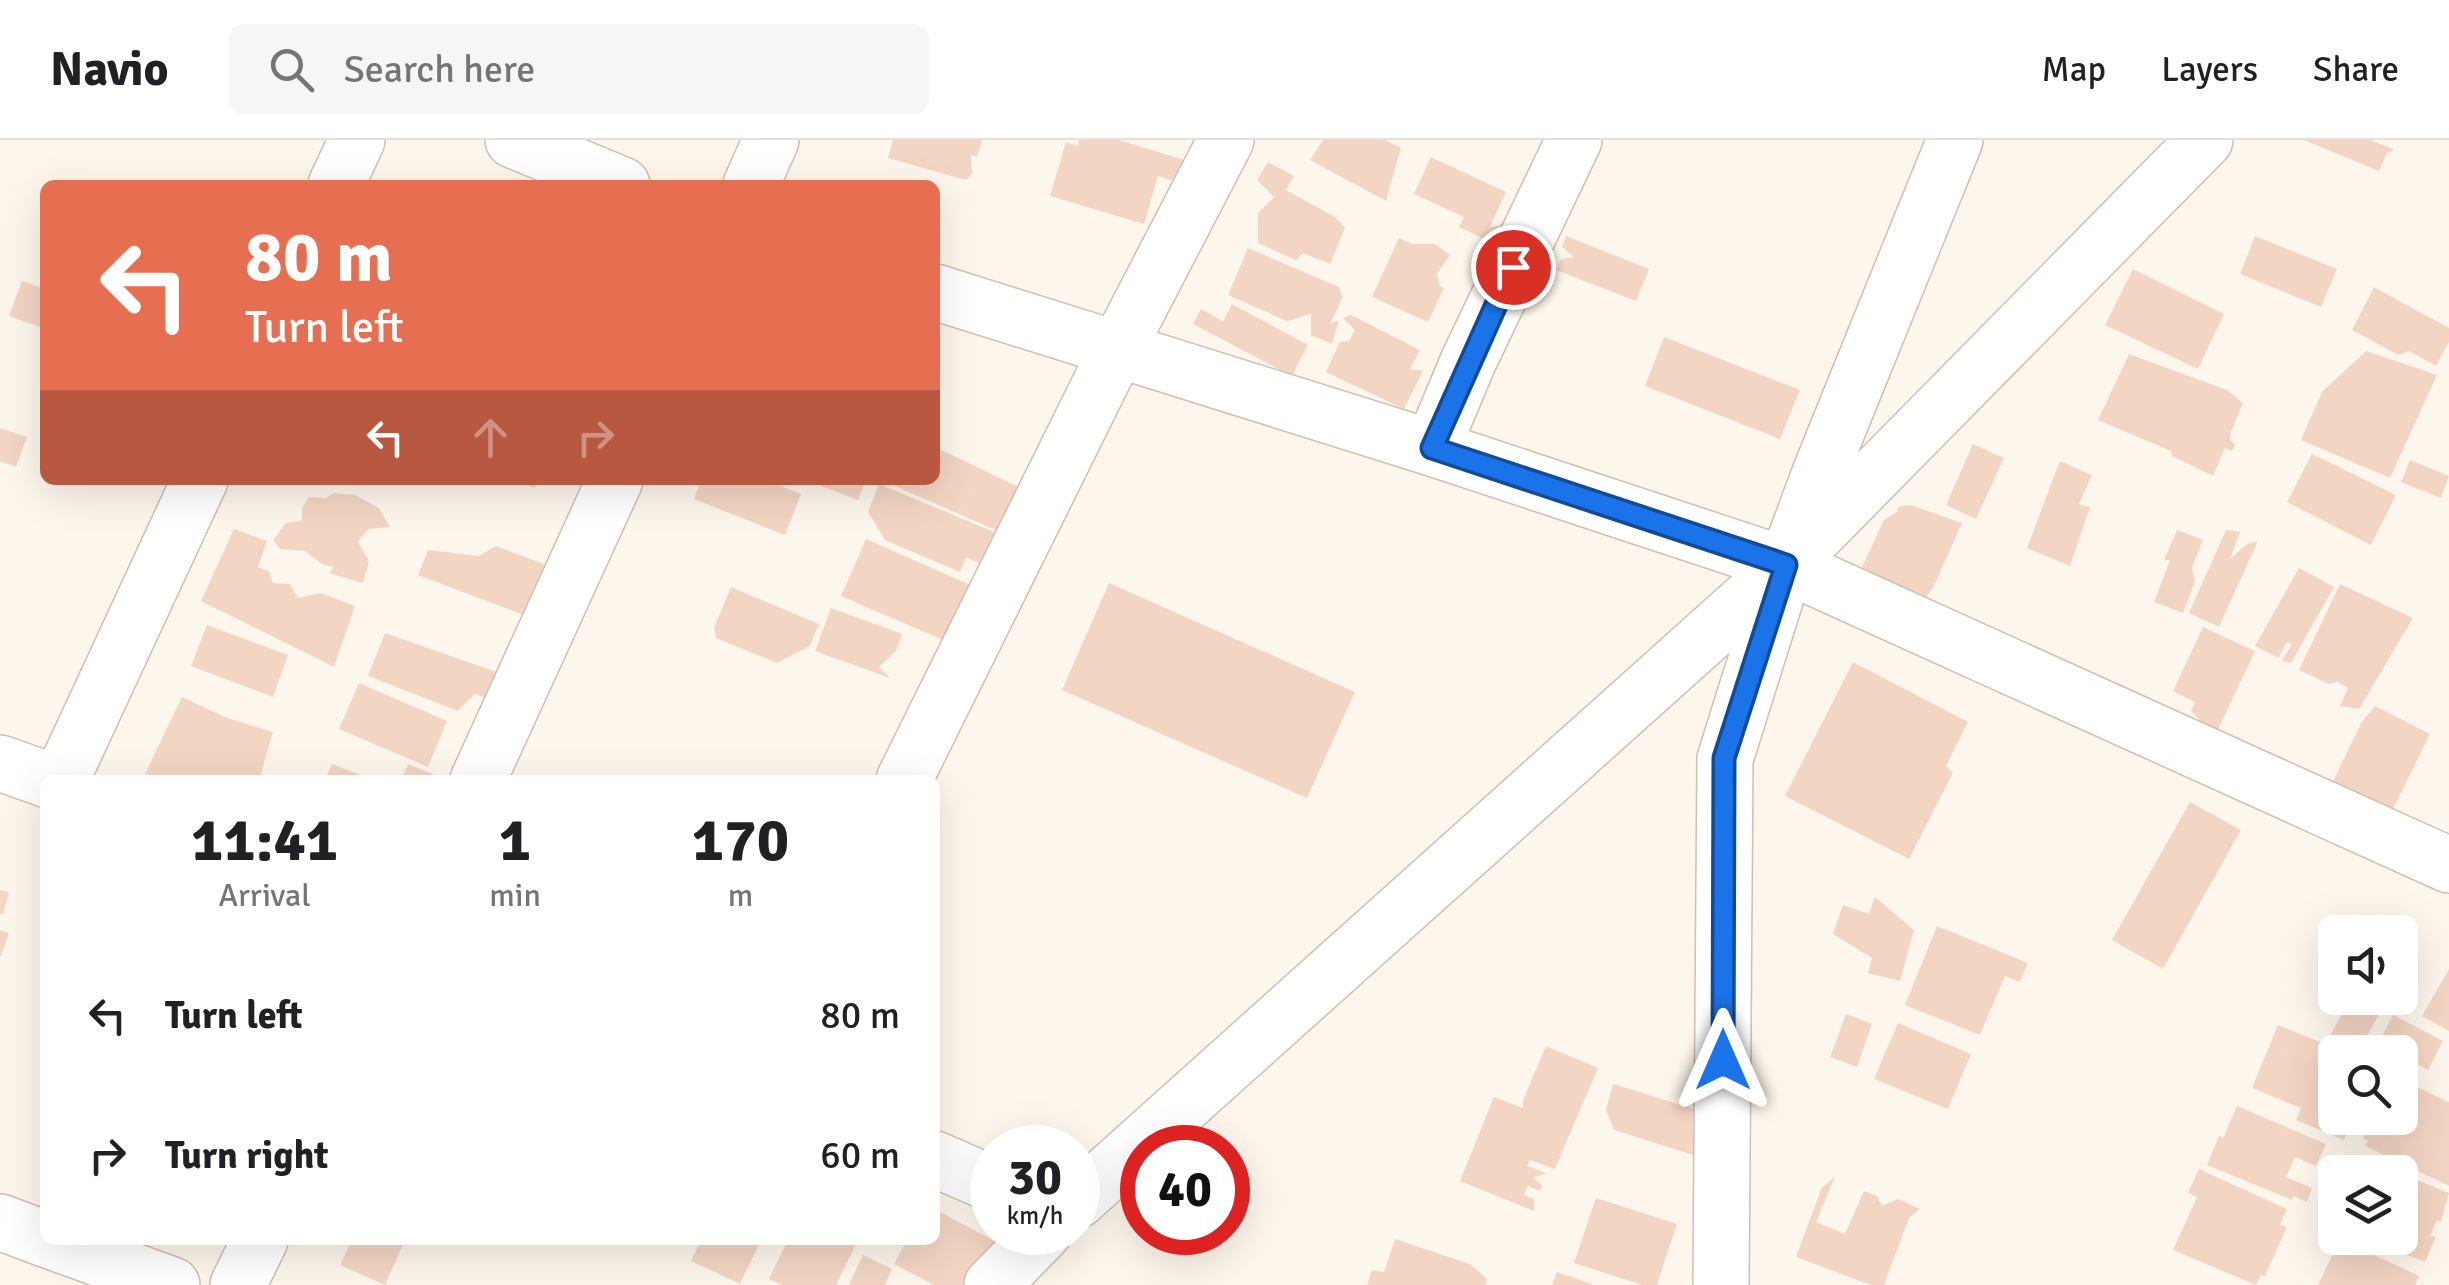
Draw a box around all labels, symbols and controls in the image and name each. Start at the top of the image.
search box [229,24,929,114]
text: Navio [50,40,169,99]
icon: search [264,42,319,97]
text: Search here [344,46,535,93]
text: Map [2042,48,2106,91]
text: Layers [2161,48,2258,91]
text: Share [2313,48,2399,91]
text: 80 m [245,214,393,300]
icon: left [80,220,210,350]
pin [1471,225,1556,310]
icon: arrive [1486,240,1541,295]
text: Turn left [245,300,404,355]
icon: left [358,410,413,465]
icon: ahead [463,410,518,465]
icon: right [568,410,623,465]
text: 11:41 [191,804,338,878]
text: 1 [499,804,531,878]
text: 170 [692,804,789,878]
text: Arrival [219,876,311,915]
text: min [489,876,541,915]
text: m [728,876,753,915]
map controls [2318,915,2418,1255]
button: sound [2318,915,2418,1015]
icon: left [80,988,135,1043]
text: Turn left [165,992,303,1039]
text: 80 m [820,992,900,1039]
position arrow [1671,1008,1775,1112]
button: search [2318,1035,2418,1135]
speed limit sign: 40 [1120,1125,1250,1255]
icon: right [80,1128,135,1183]
text: Turn right [165,1132,329,1179]
text: 60 m [820,1132,900,1179]
text: 30 [1008,1147,1062,1209]
button: layers [2318,1155,2418,1255]
text: km/h [1007,1200,1063,1231]

